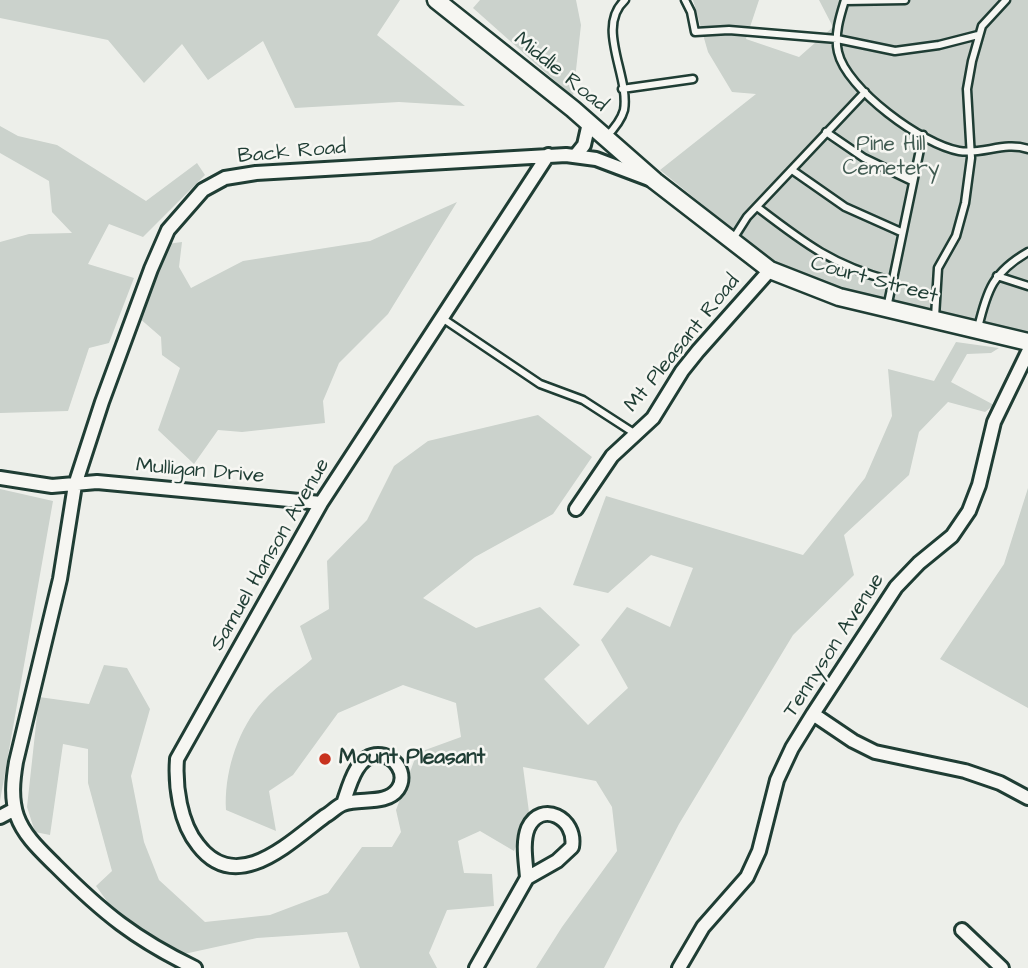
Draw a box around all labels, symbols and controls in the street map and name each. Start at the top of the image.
street label: Middle Road [508,28,612,118]
park label: Pine Hill Cemetery [843,133,939,183]
street label: Back Road [237,136,347,170]
street label: Court Street [808,252,940,310]
street label: Mt Pleasant Road [620,270,746,418]
street label: Mulligan Drive [135,454,265,490]
street label: Samuel Hanson Avenue [206,454,336,656]
street label: Tennyson Avenue [779,569,891,723]
place label: Mount Pleasant [339,746,485,772]
marker: Mount Pleasant [317,751,333,767]

